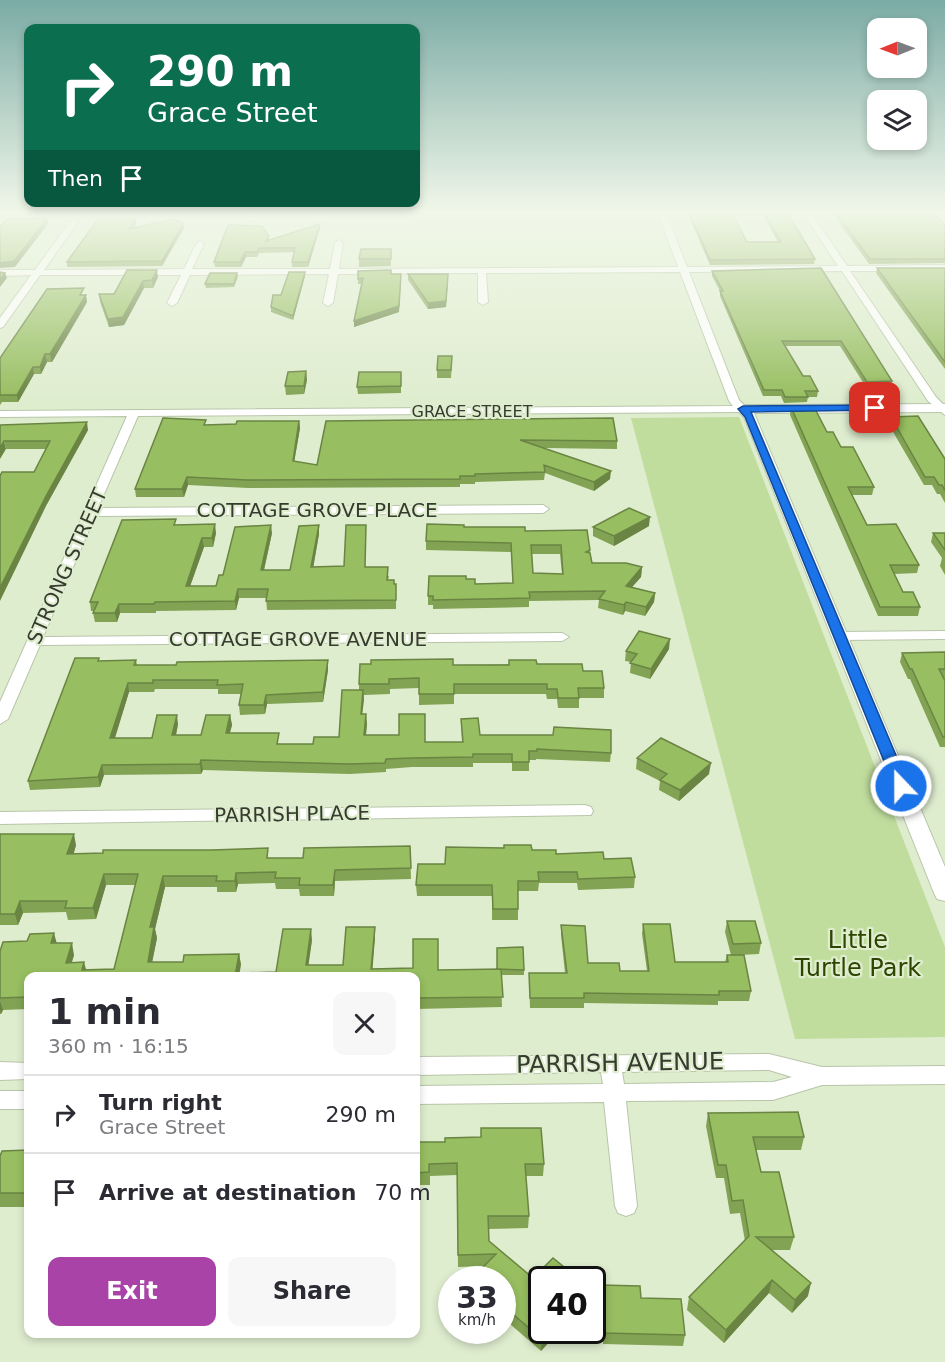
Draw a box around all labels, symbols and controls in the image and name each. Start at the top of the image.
north arrow [867,18,927,78]
map controls [867,18,927,150]
text: 290 m [147,47,293,96]
icon: right [48,48,126,126]
button: layers [867,90,927,150]
text: Grace Street [147,97,318,128]
icon: arrive [115,162,148,195]
text: Then [48,166,103,191]
pin [849,382,900,433]
icon: arrive [858,391,891,424]
street label: GRACE STREET [412,402,533,421]
street label: STRONG STREET [22,484,112,647]
street label: COTTAGE GROVE PLACE [196,498,438,522]
street label: COTTAGE GROVE AVENUE [169,627,427,651]
position arrow [869,754,933,818]
street label: PARRISH PLACE [214,801,370,827]
park label: Little Turtle Park [794,926,921,982]
text: 1 min [48,991,161,1032]
button: close [333,992,396,1055]
text: 360 m · 16:15 [48,1034,189,1058]
street label: PARRISH AVENUE [516,1047,724,1079]
text: Turn right [99,1090,222,1115]
icon: right [48,1098,81,1131]
text: 290 m [326,1102,396,1127]
text: Grace Street [99,1115,225,1139]
icon: arrive [48,1176,81,1209]
text: Arrive at destination [99,1180,356,1205]
text: 70 m [374,1180,431,1205]
button: Exit [48,1257,216,1326]
button: Share [228,1257,396,1326]
speed limit sign: 40 [528,1266,606,1344]
text: 33 [456,1280,498,1315]
text: km/h [458,1311,496,1329]

